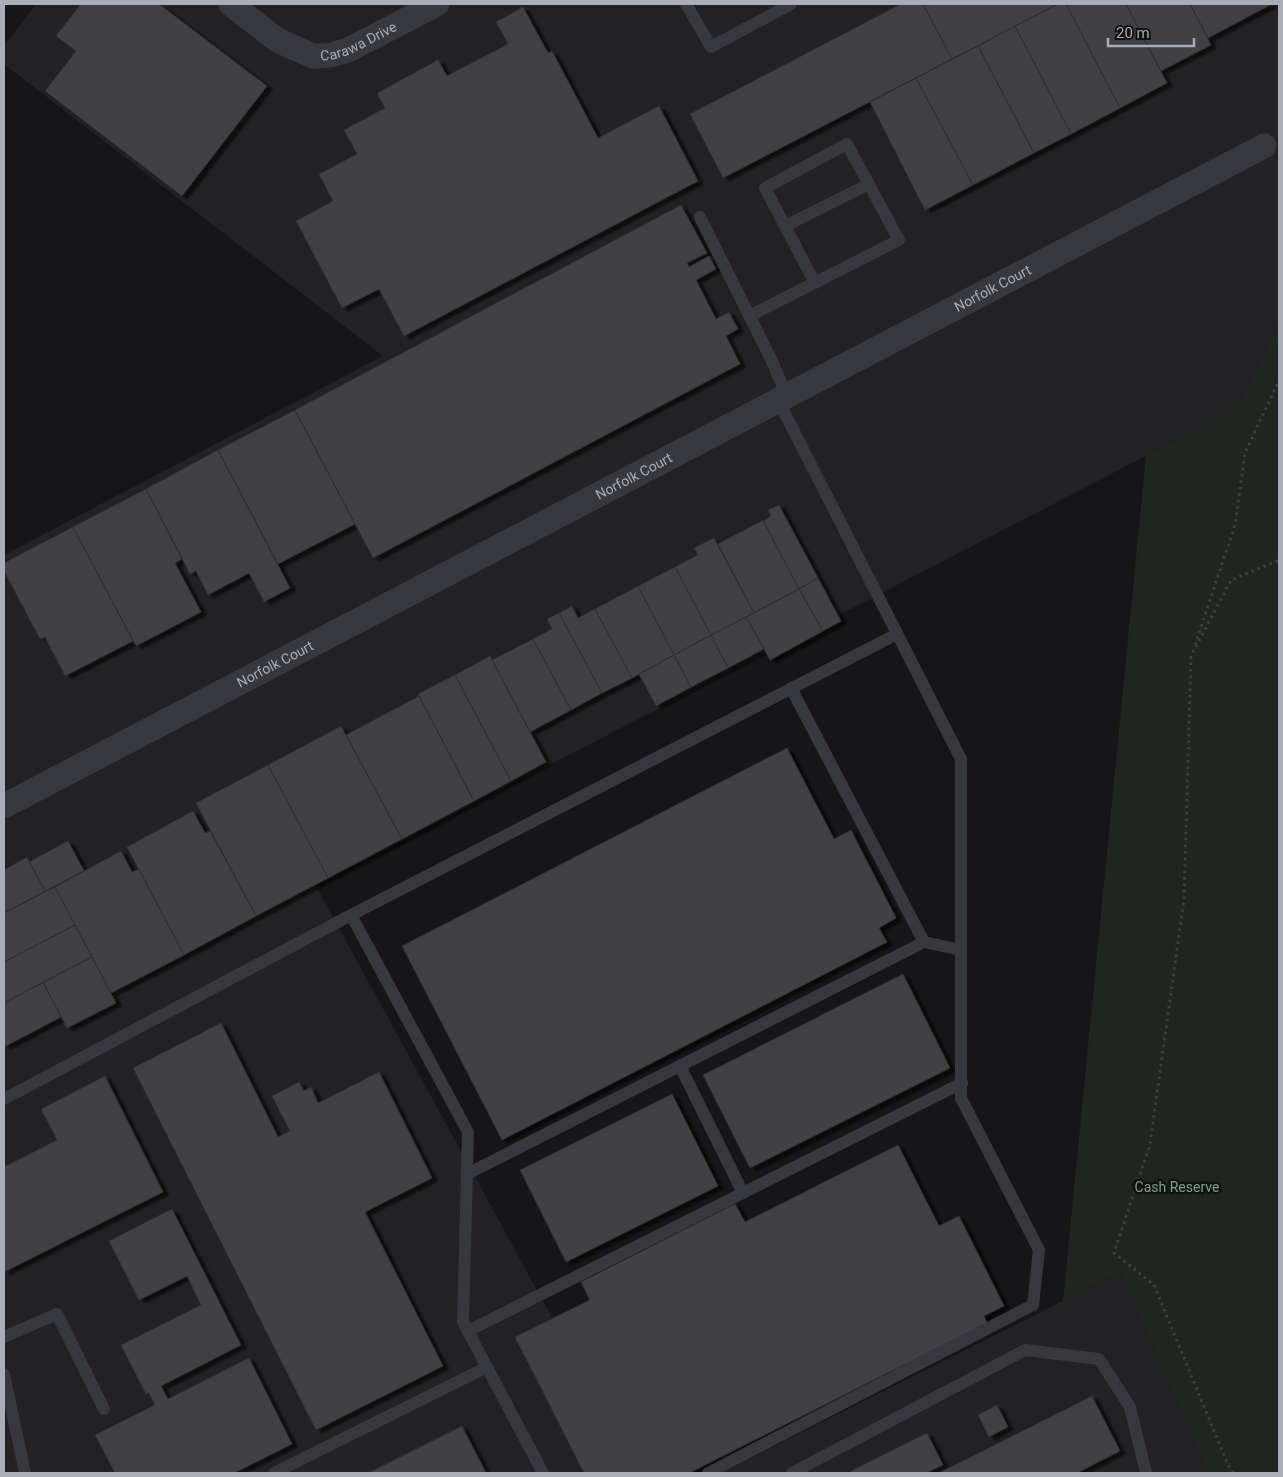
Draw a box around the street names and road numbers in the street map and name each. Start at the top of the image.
street label: Carawa Drive [320,18,399,64]
street label: Norfolk Court [952,261,1034,315]
street label: Norfolk Court [593,449,675,503]
street label: Norfolk Court [234,637,316,691]

